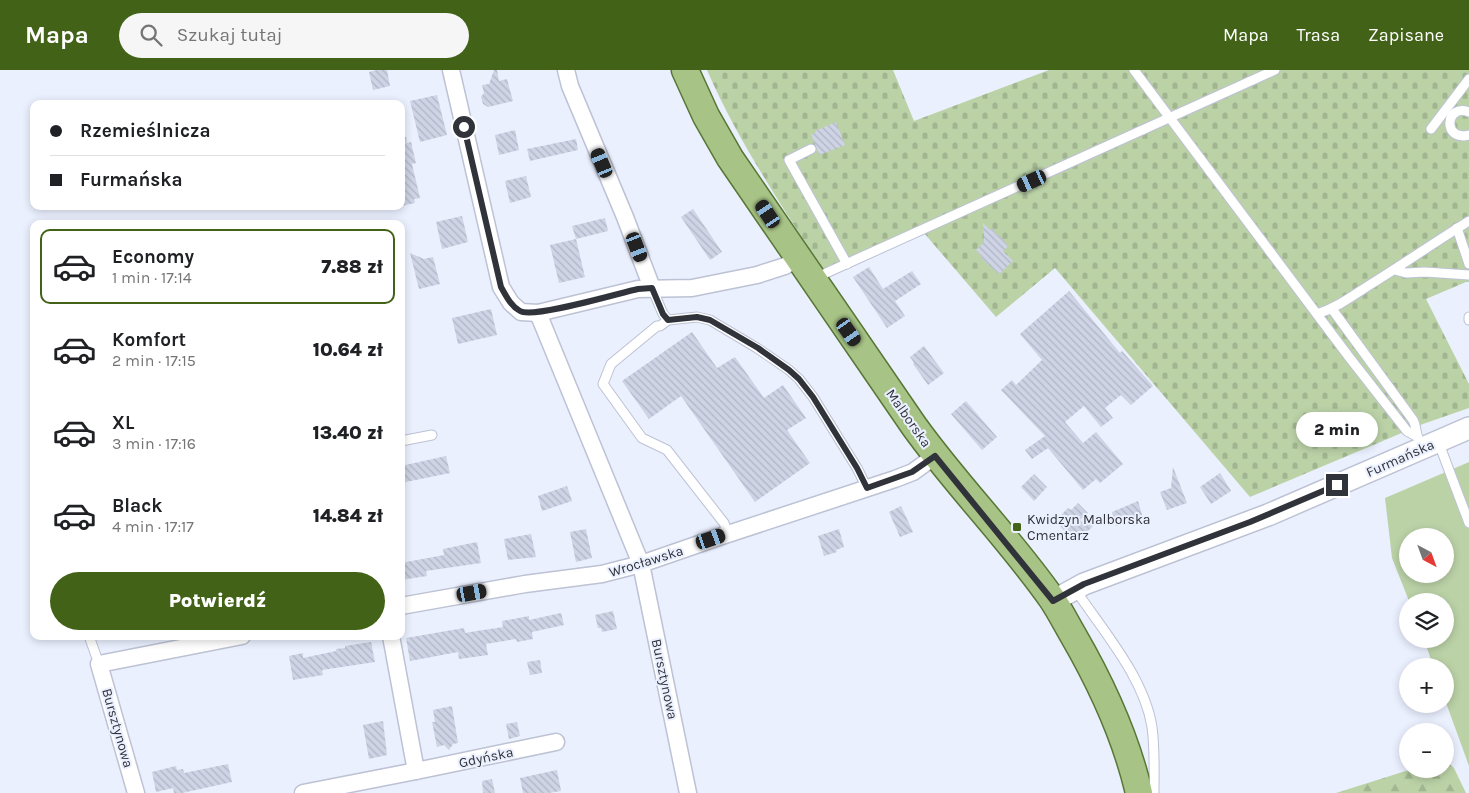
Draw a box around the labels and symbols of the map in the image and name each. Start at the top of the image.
route start [453,116,475,138]
car [589,146,614,180]
car [1015,168,1048,194]
car [753,197,782,231]
car [624,230,649,264]
car [834,315,863,349]
street label: Malborska [882,386,935,451]
callout: 2 min [1296,412,1378,448]
street label: Furmańska [1364,436,1437,481]
route end [1326,474,1348,496]
place label: Kwidzyn Malborska Cmentarz [1027,511,1151,544]
marker: Kwidzyn Malborska Cmentarz [1011,521,1023,533]
car [694,527,727,551]
north arrow [1399,528,1454,582]
street label: Wrocławska [607,542,685,581]
car [455,583,488,603]
street label: Bursztynowa [648,637,681,721]
street label: Bursztynowa [98,686,137,770]
street label: Gdyńska [457,743,515,772]

